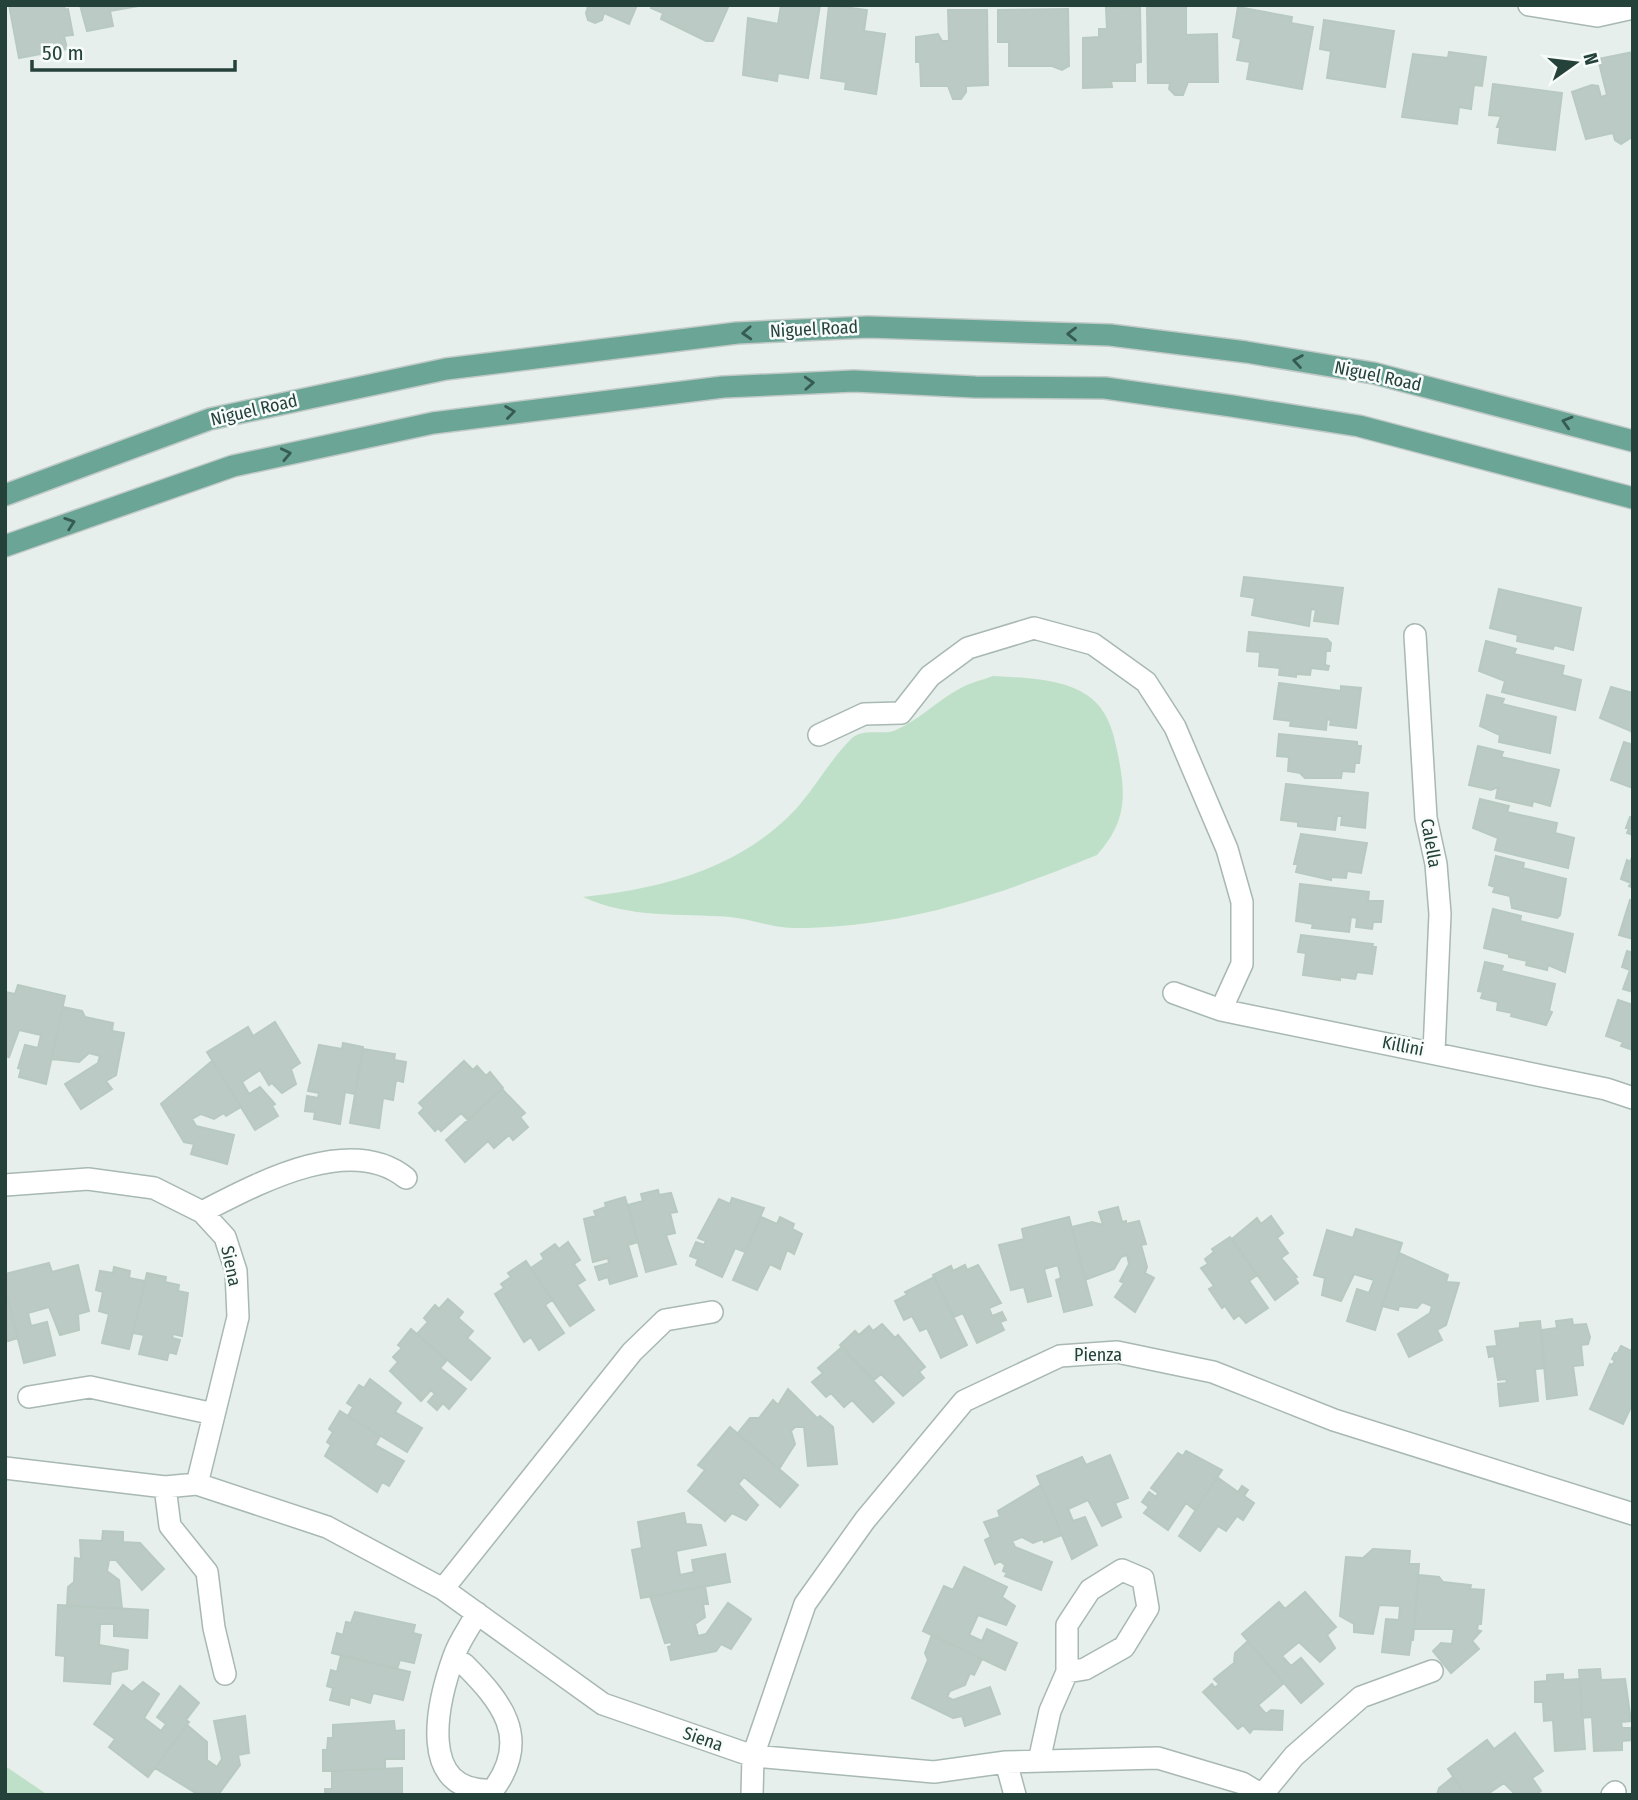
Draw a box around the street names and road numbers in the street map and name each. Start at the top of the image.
street label: Niguel Road [769,316,859,342]
street label: Niguel Road [1333,356,1423,396]
street label: Niguel Road [208,389,300,431]
street label: Calella [1416,817,1446,869]
street label: Killini [1380,1031,1426,1061]
street label: Siena [216,1244,246,1288]
street label: Pienza [1074,1344,1122,1366]
street label: Siena [680,1722,726,1756]

